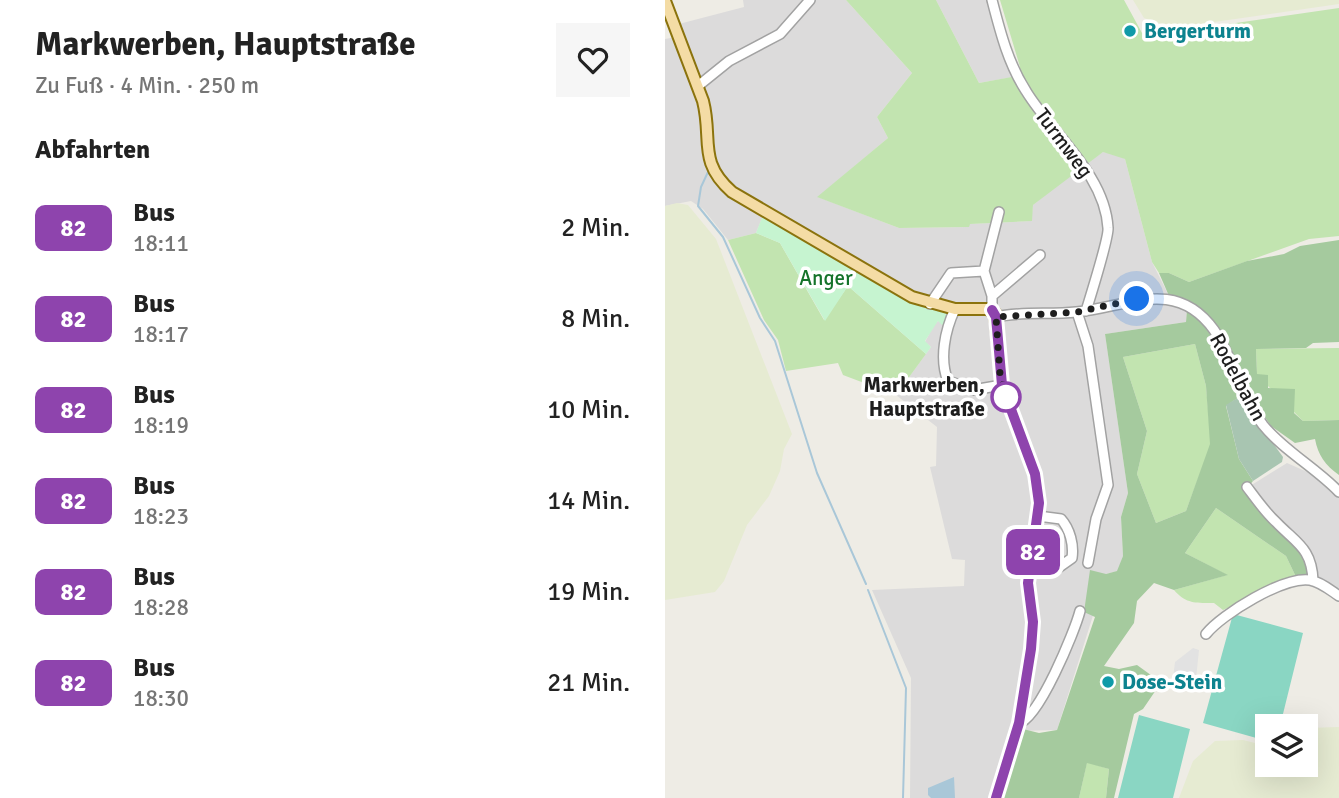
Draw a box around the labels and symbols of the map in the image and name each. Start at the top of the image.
place label: Bergerturm [1144,18,1251,44]
marker: Bergerturm [1122,23,1138,39]
street label: Turmweg [1029,103,1099,183]
park label: Anger [799,265,853,291]
your location [1119,281,1154,316]
street label: Rodelbahn [1204,329,1272,425]
place label: Markwerben, Hauptstraße [864,372,985,422]
marker: Markwerben, Hauptstraße [991,382,1021,412]
line badge: 82 [1001,529,1065,575]
place label: Dose-Stein [1122,669,1222,695]
marker: Dose-Stein [1100,674,1116,690]

